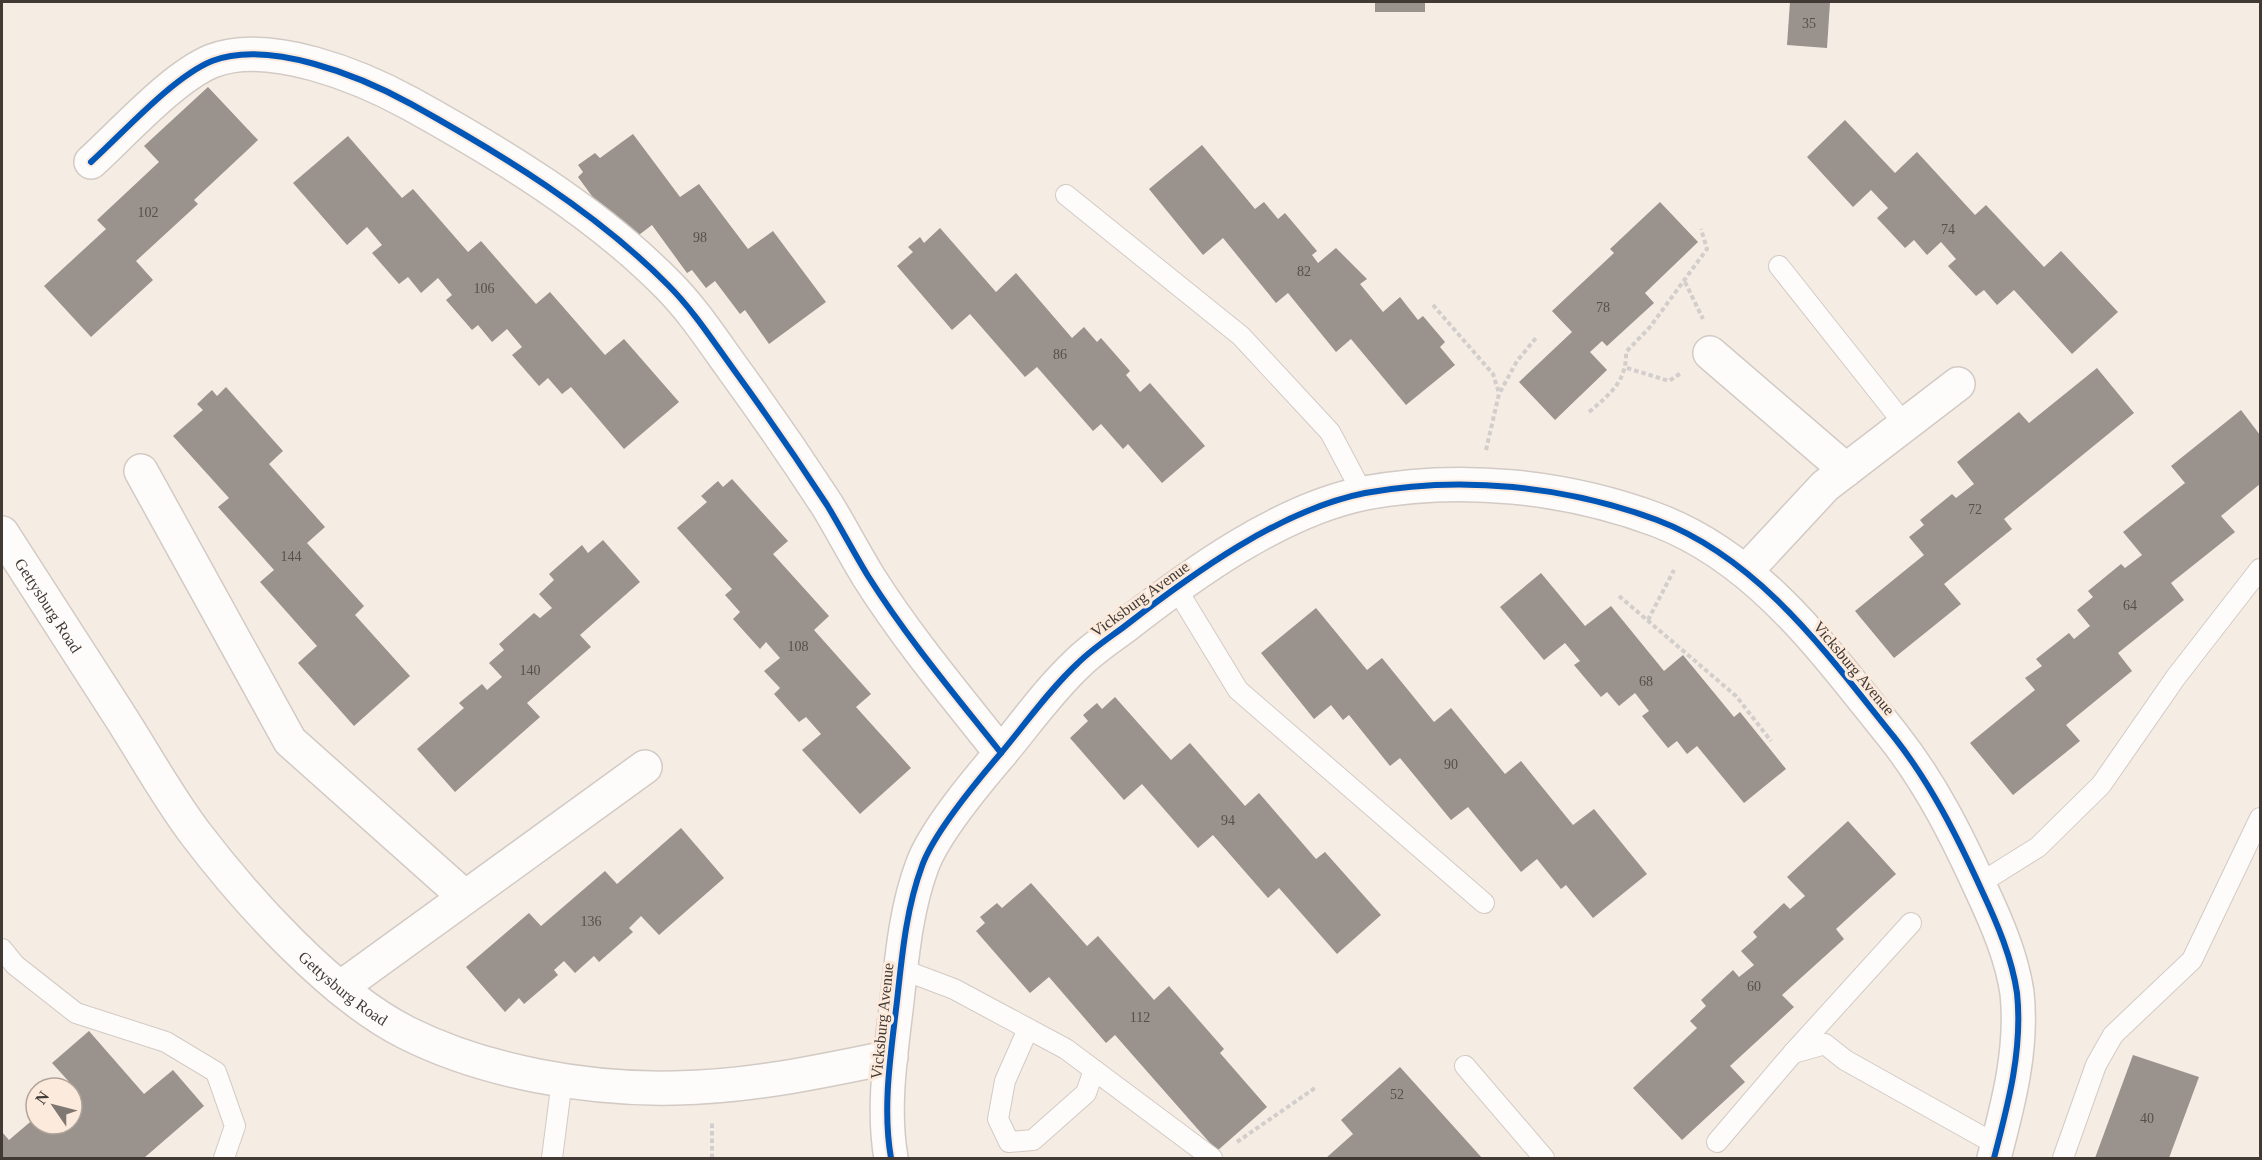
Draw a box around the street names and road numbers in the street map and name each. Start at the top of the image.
street label: Gettysburg Road [12,555,85,656]
street label: Vicksburg Avenue [1088,558,1193,641]
street label: Vicksburg Avenue [1809,618,1898,719]
street label: Gettysburg Road [296,947,391,1029]
street label: Vicksburg Avenue [867,962,898,1080]

